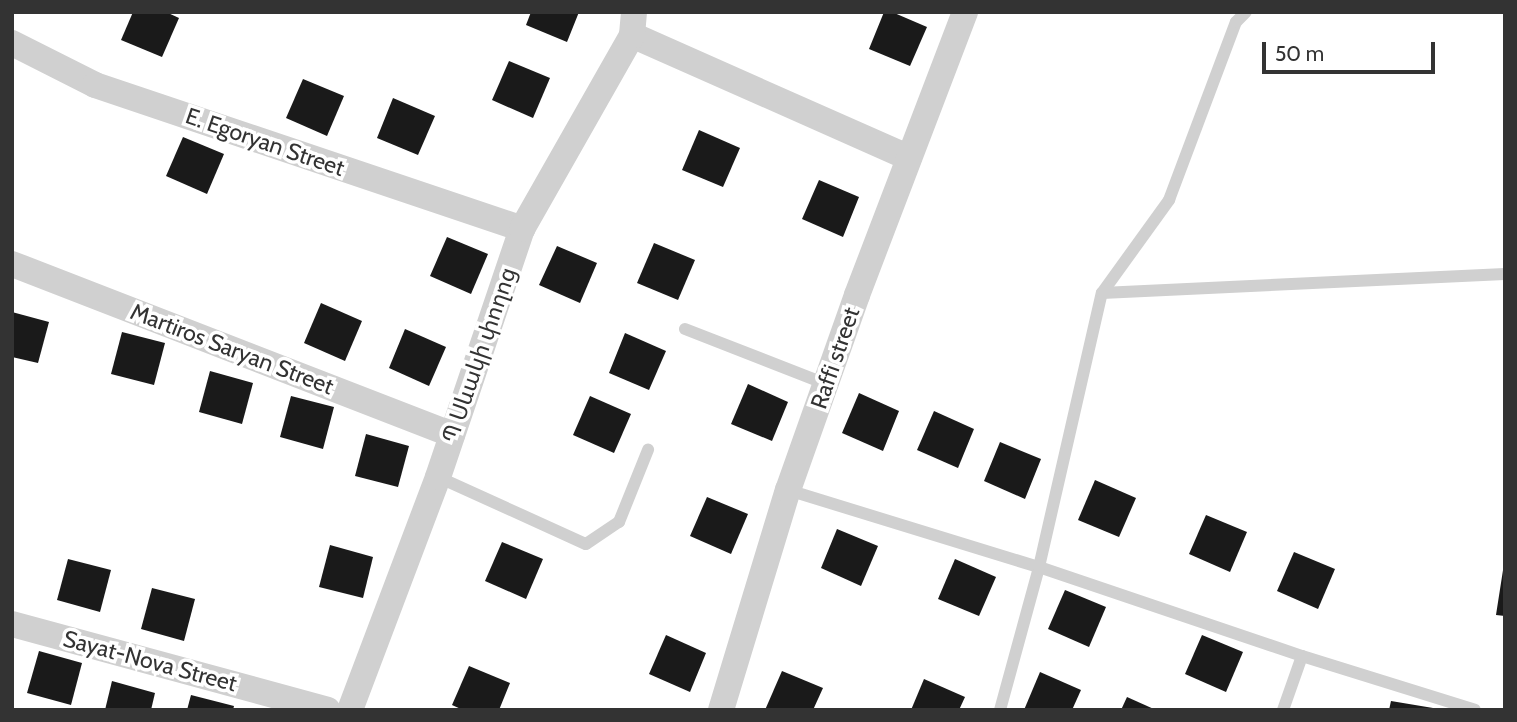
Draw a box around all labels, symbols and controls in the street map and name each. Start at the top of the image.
scale bar [1265,28,1438,72]
text: 50 m [1275,41,1324,66]
street label: E. Egoryan Street [182,102,348,182]
street label: Պ Սևակի փողոց [436,263,522,447]
street label: Martiros Saryan Street [127,298,337,400]
street label: Raffi street [805,304,865,412]
street label: Sayat-Nova Street [60,625,240,697]

